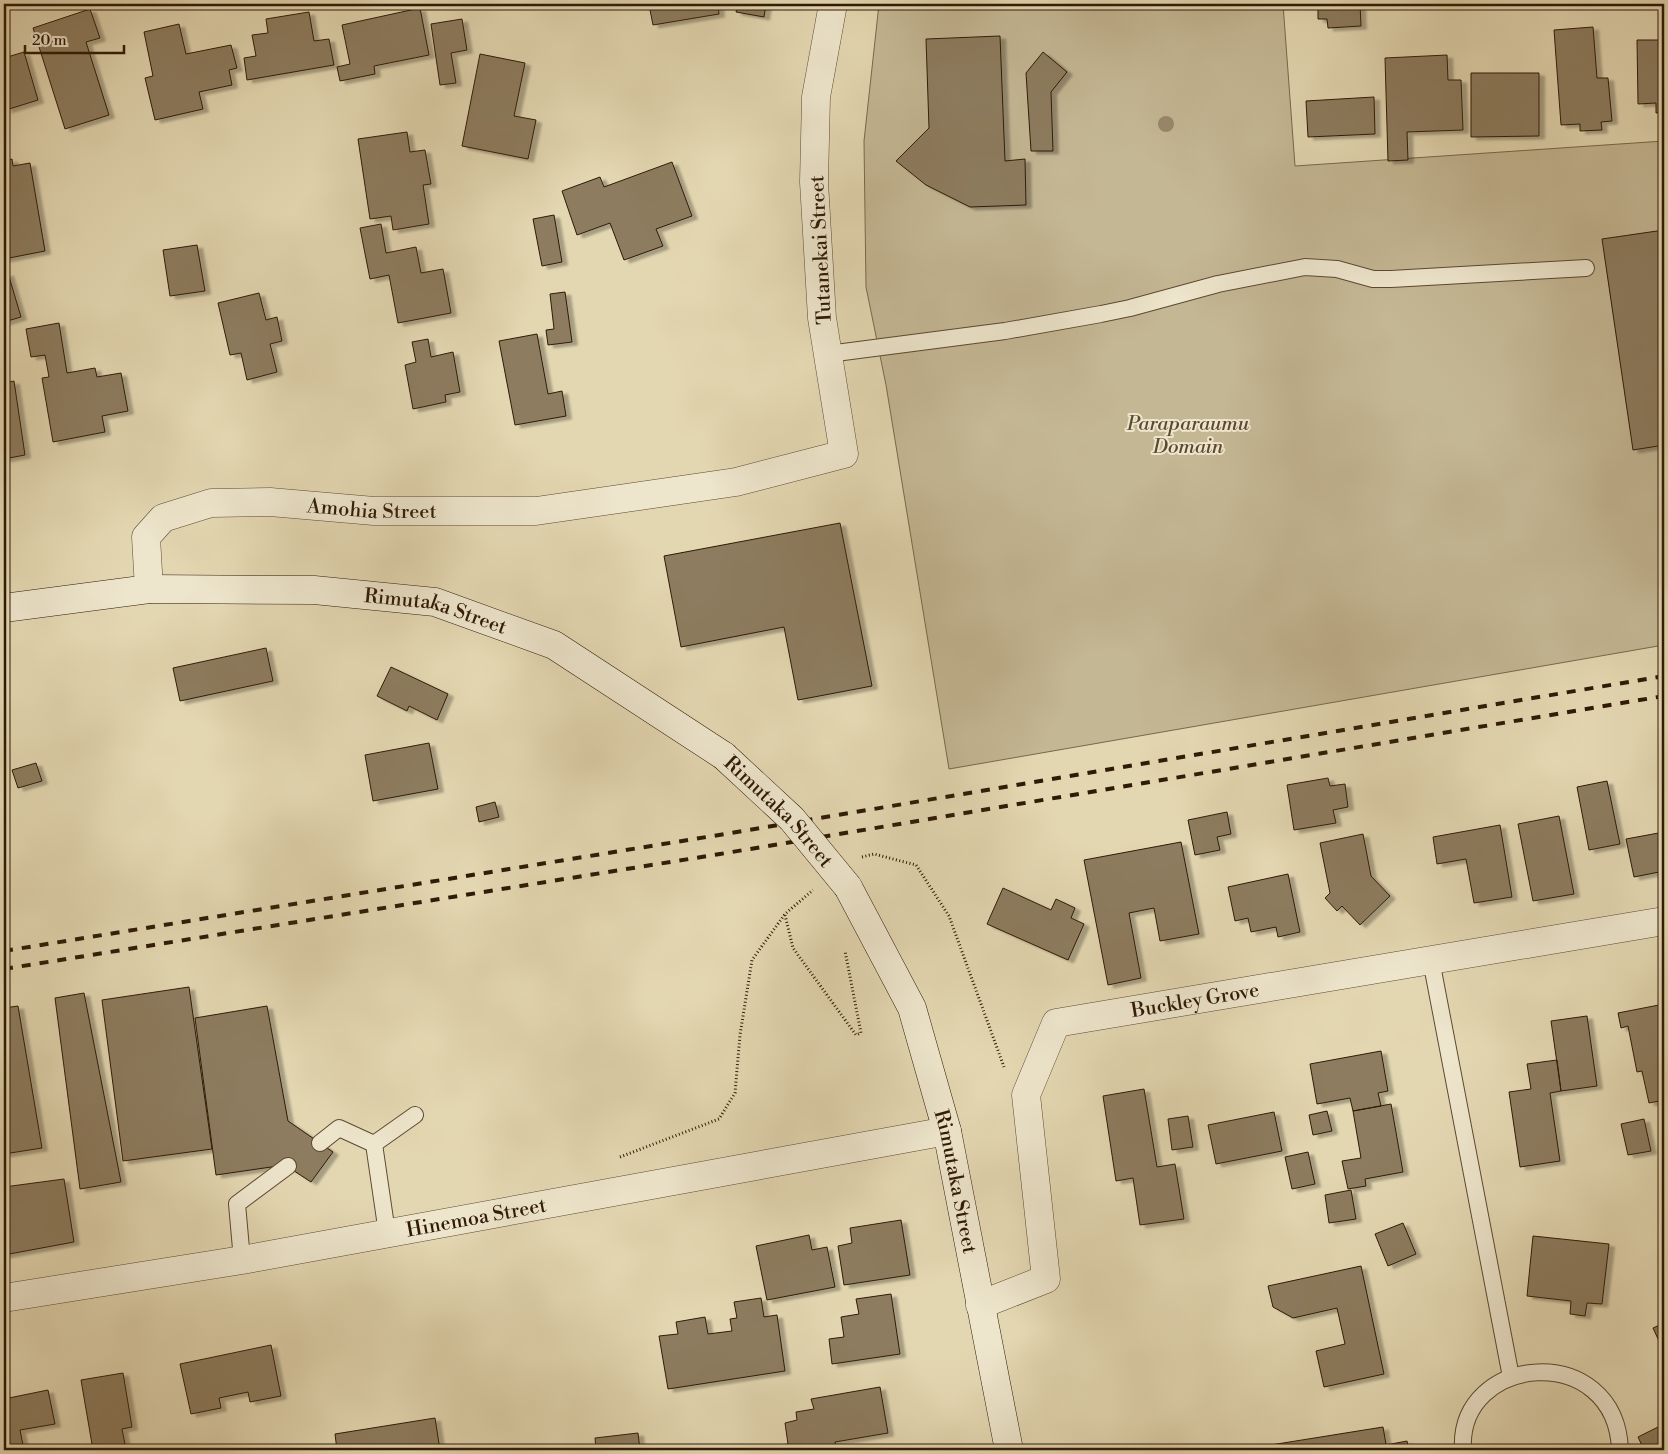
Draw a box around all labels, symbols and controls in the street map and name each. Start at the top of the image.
scale bar [25,22,124,54]
text: 20 m [32,31,67,50]
street label: Tutanekai Street [805,175,838,325]
park label: Paraparaumu Domain [1126,412,1250,460]
street label: Amohia Street [305,494,437,525]
street label: Rimutaka Street [363,584,510,641]
street label: Rimutaka Street [718,751,838,873]
street label: Buckley Grove [1128,978,1261,1024]
street label: Rimutaka Street [927,1107,982,1256]
street label: Hinemoa Street [404,1194,548,1244]

